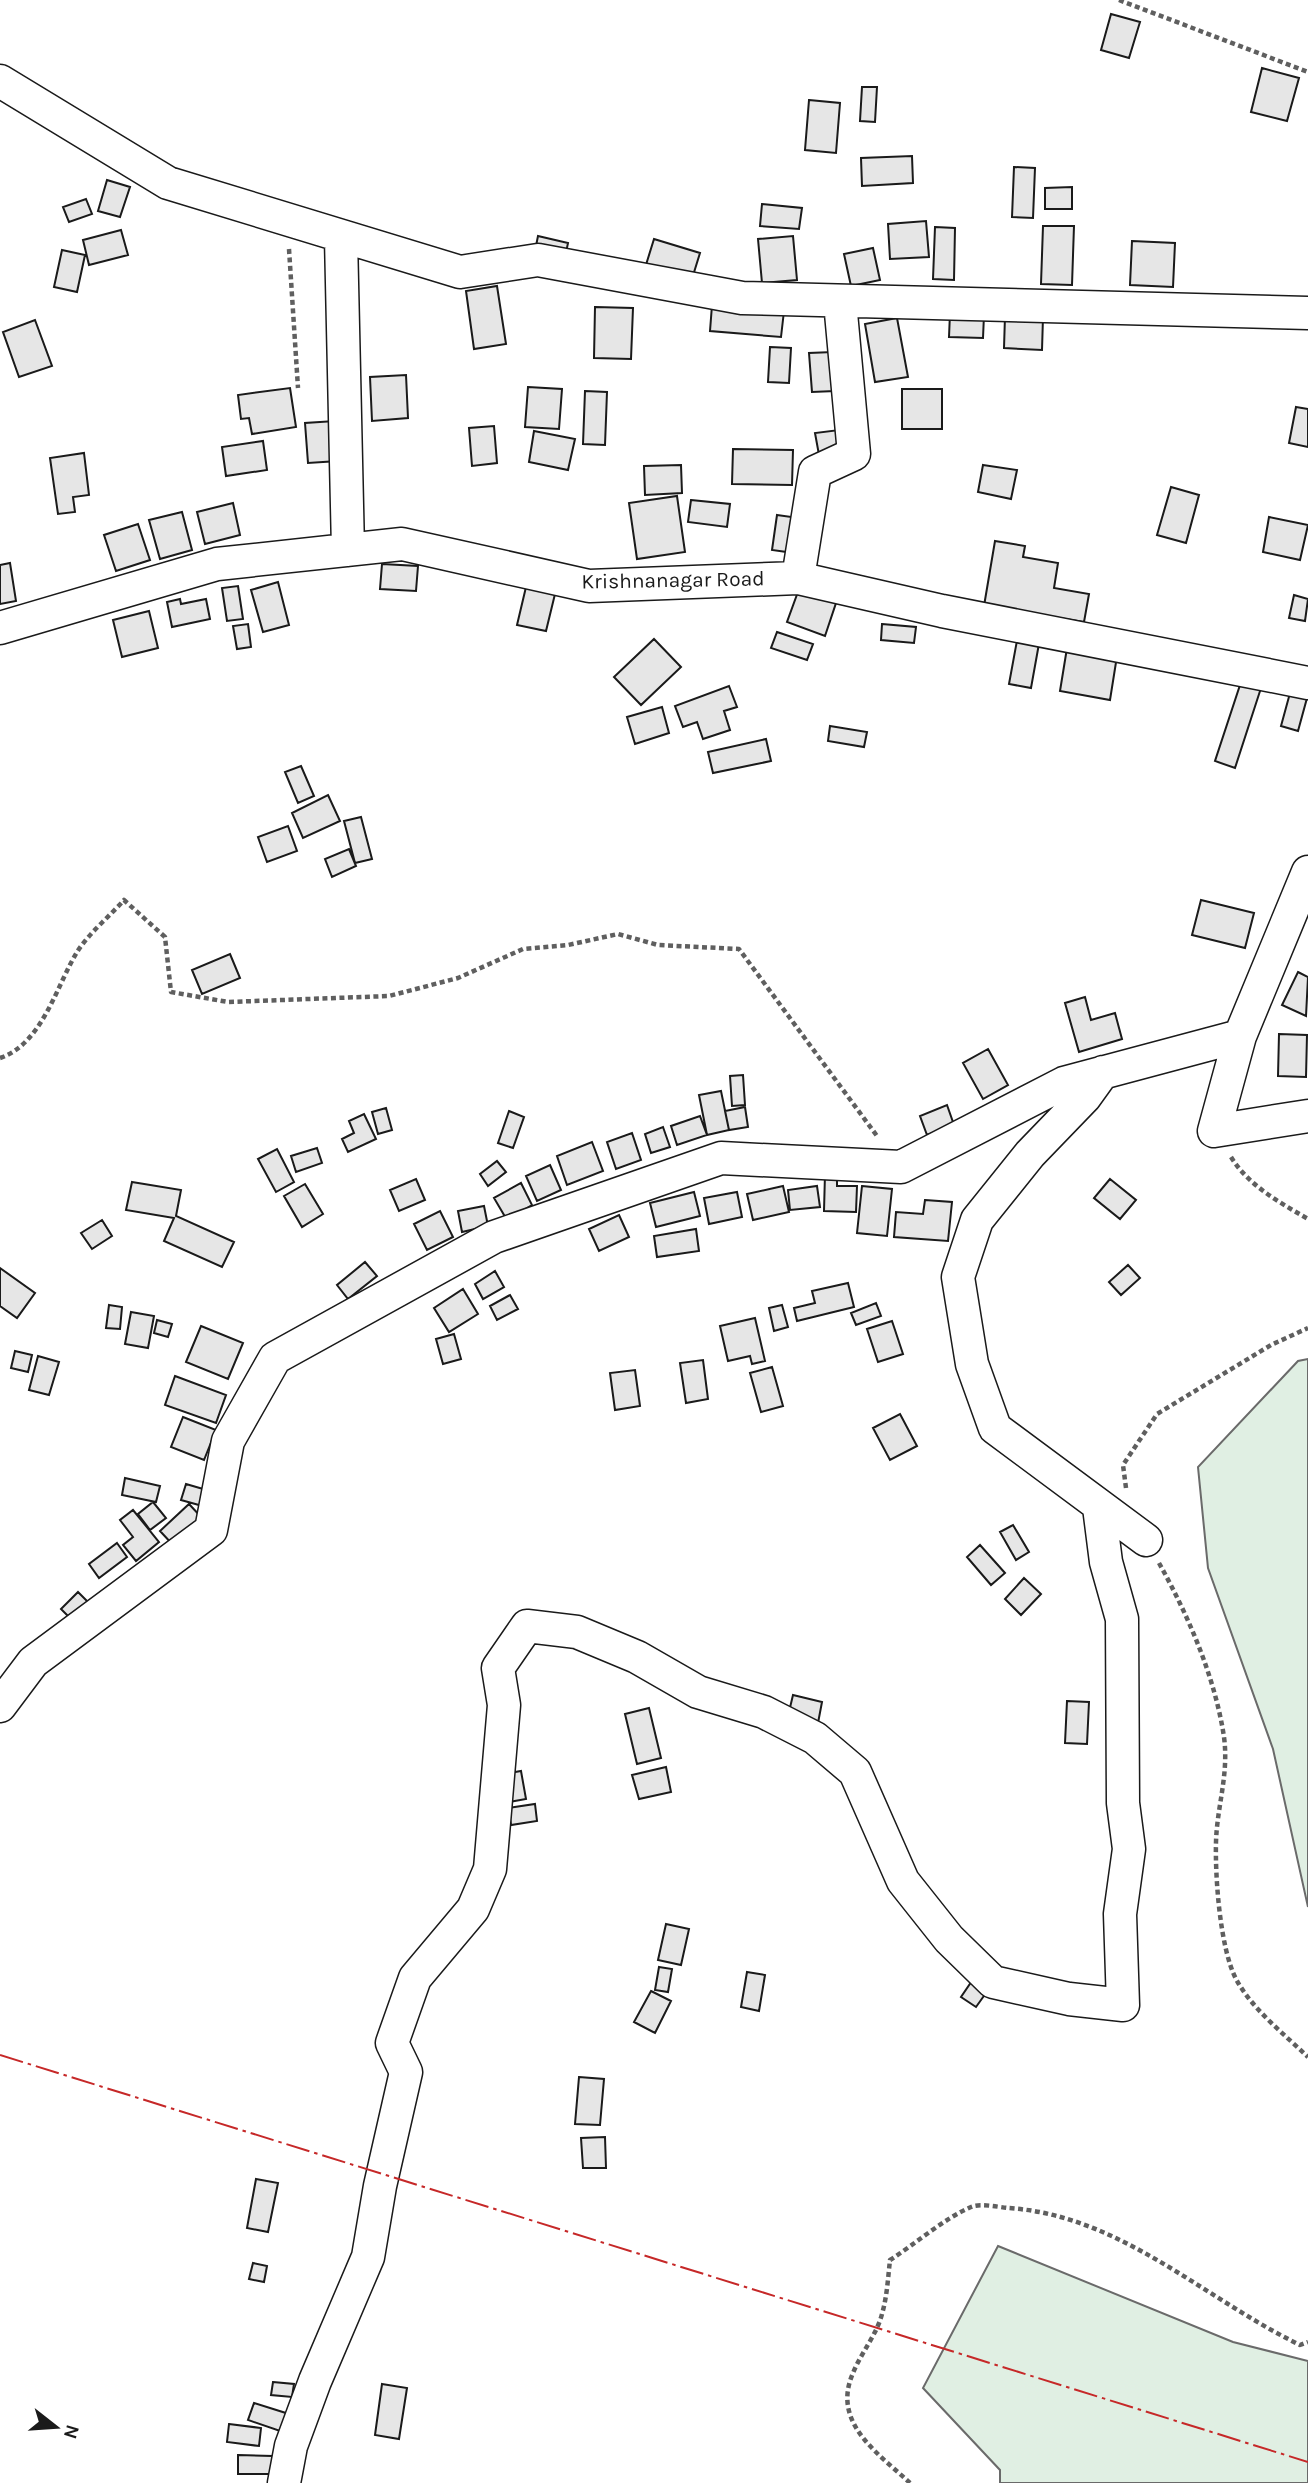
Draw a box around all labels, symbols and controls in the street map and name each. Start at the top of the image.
street label: Krishnanagar Road [581,566,765,594]
north arrow [21,2392,91,2462]
text: N [59,2422,84,2441]

